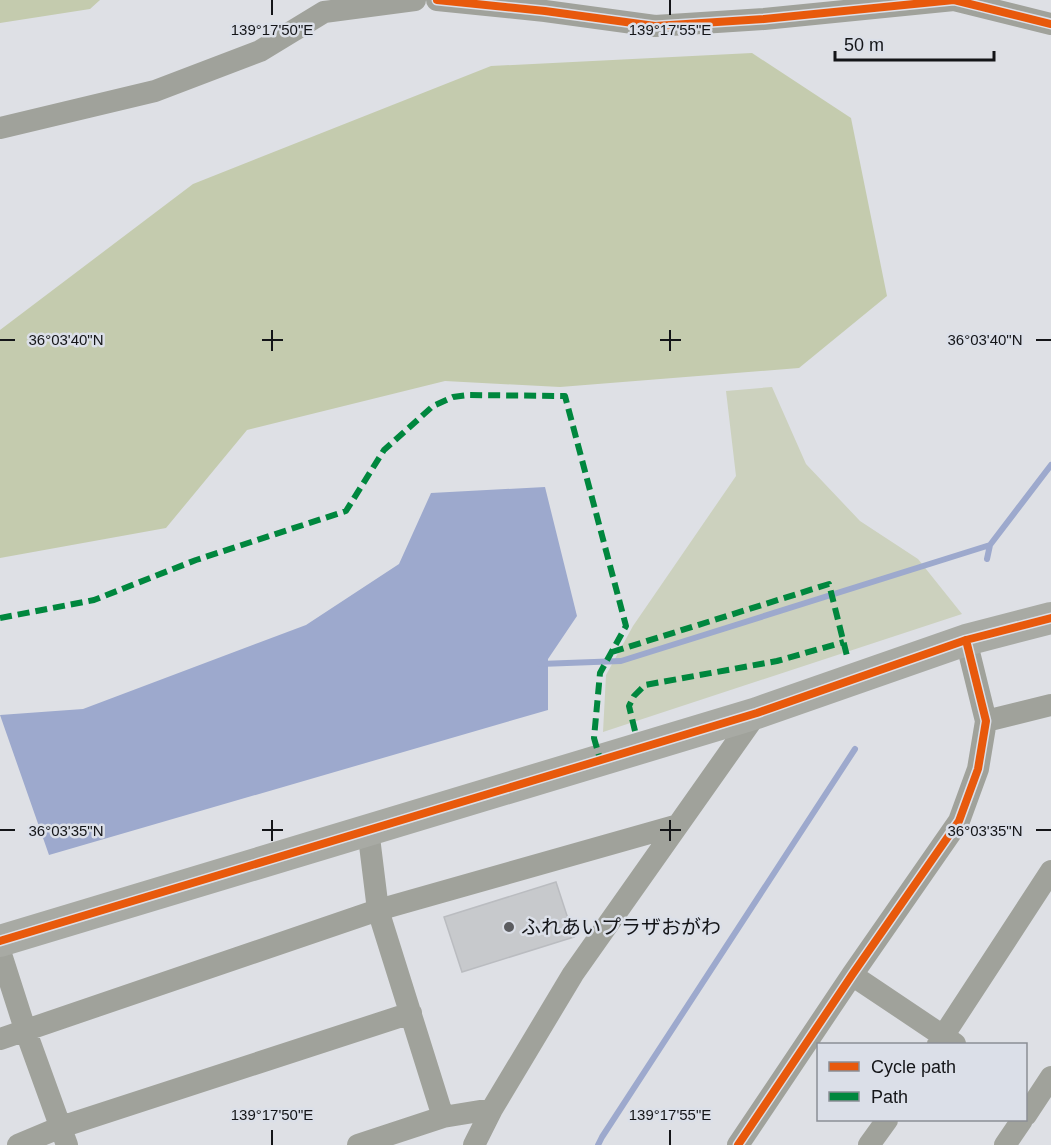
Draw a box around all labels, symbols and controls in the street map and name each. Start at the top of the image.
text: 139°17'50"E [231,21,313,38]
text: 139°17'55"E [629,21,711,38]
scale bar [835,24,994,62]
text: 50 m [844,35,884,55]
text: 36°03'40"N [28,331,104,348]
text: 36°03'40"N [947,331,1023,348]
text: 36°03'35"N [28,822,104,839]
text: 36°03'35"N [947,822,1023,839]
place label: ふれあいプラザおがわ [521,916,721,938]
marker: ふれあいプラザおがわ [502,920,516,934]
legend [817,1043,1027,1121]
text: Cycle path [871,1057,956,1077]
text: Path [871,1087,908,1107]
text: 139°17'50"E [231,1106,313,1123]
text: 139°17'55"E [629,1106,711,1123]

